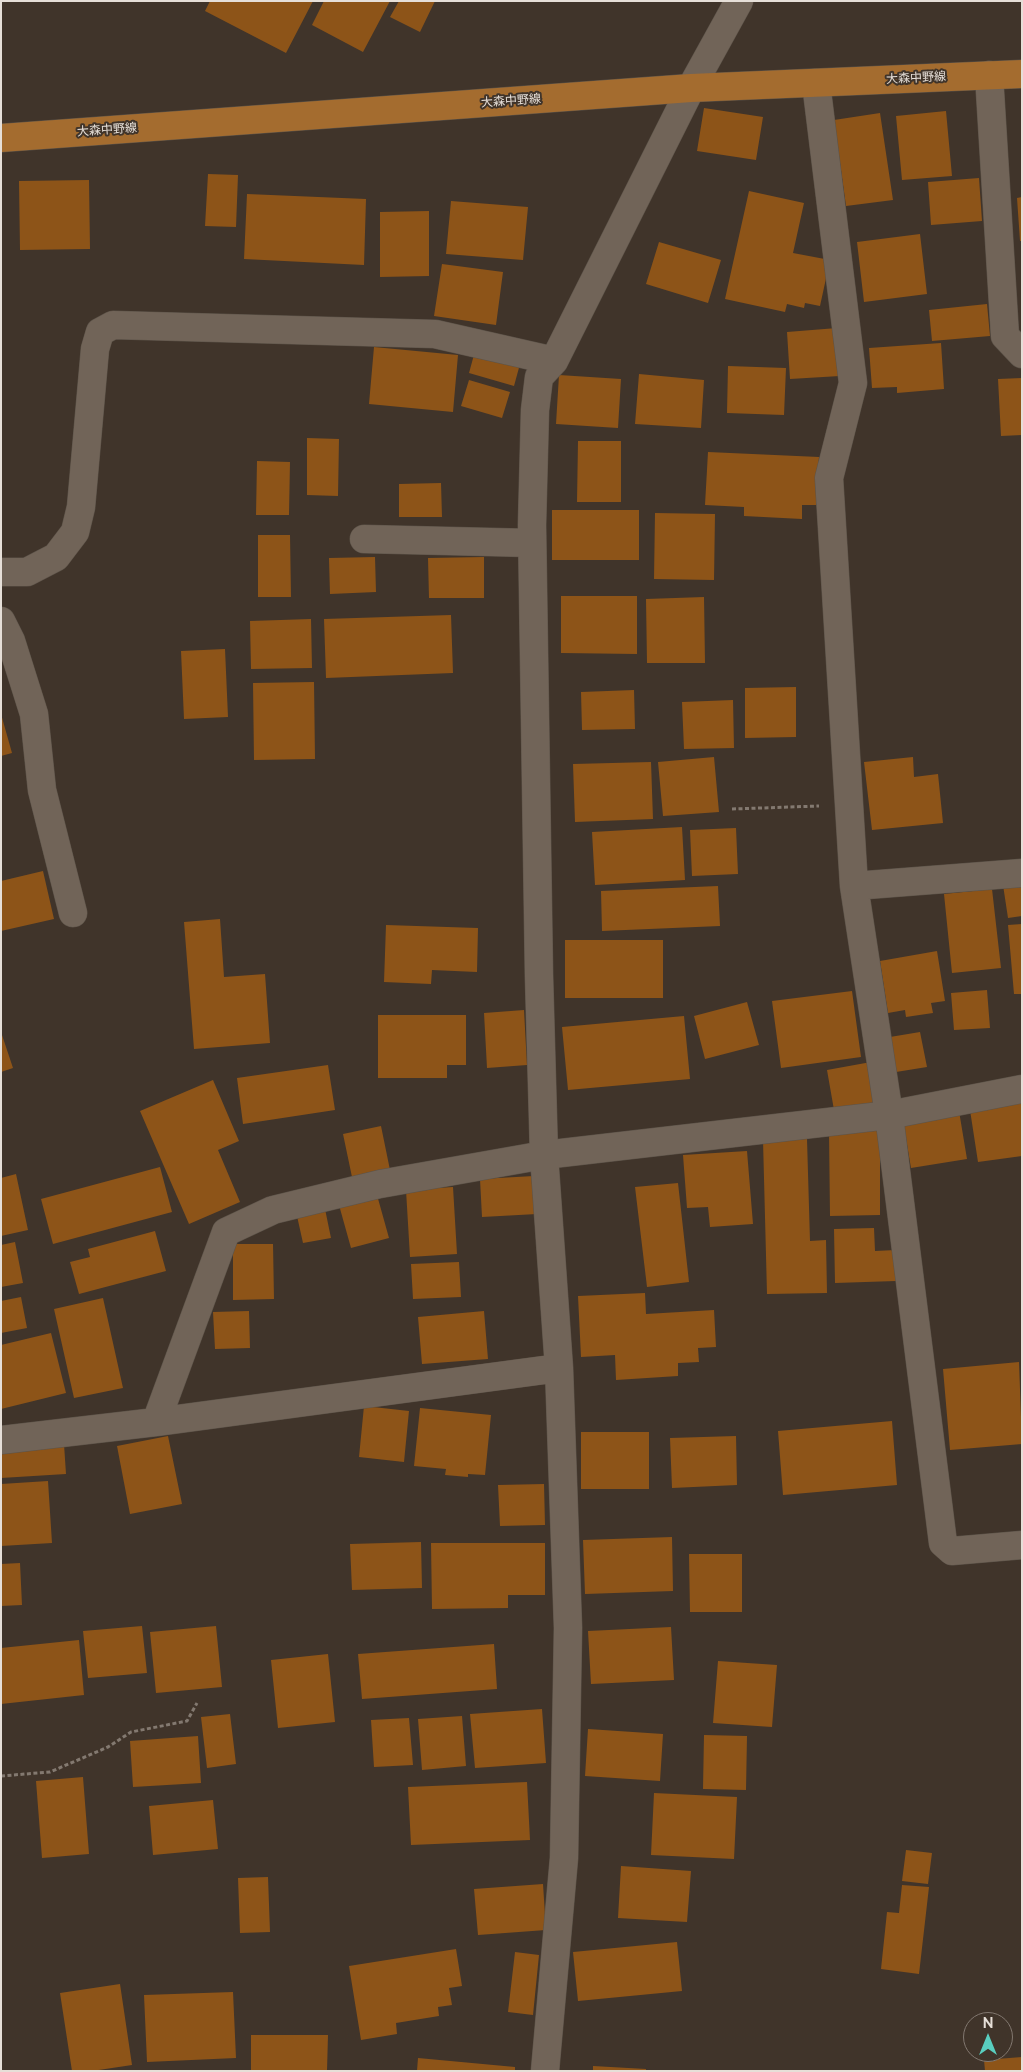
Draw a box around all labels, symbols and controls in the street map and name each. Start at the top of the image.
street label: 大森中野線 [886,69,946,87]
street label: 大森中野線 [481,92,541,110]
street label: 大森中野線 [77,121,137,139]
north arrow [963,2012,1013,2062]
text: N [983,2015,993,2031]

